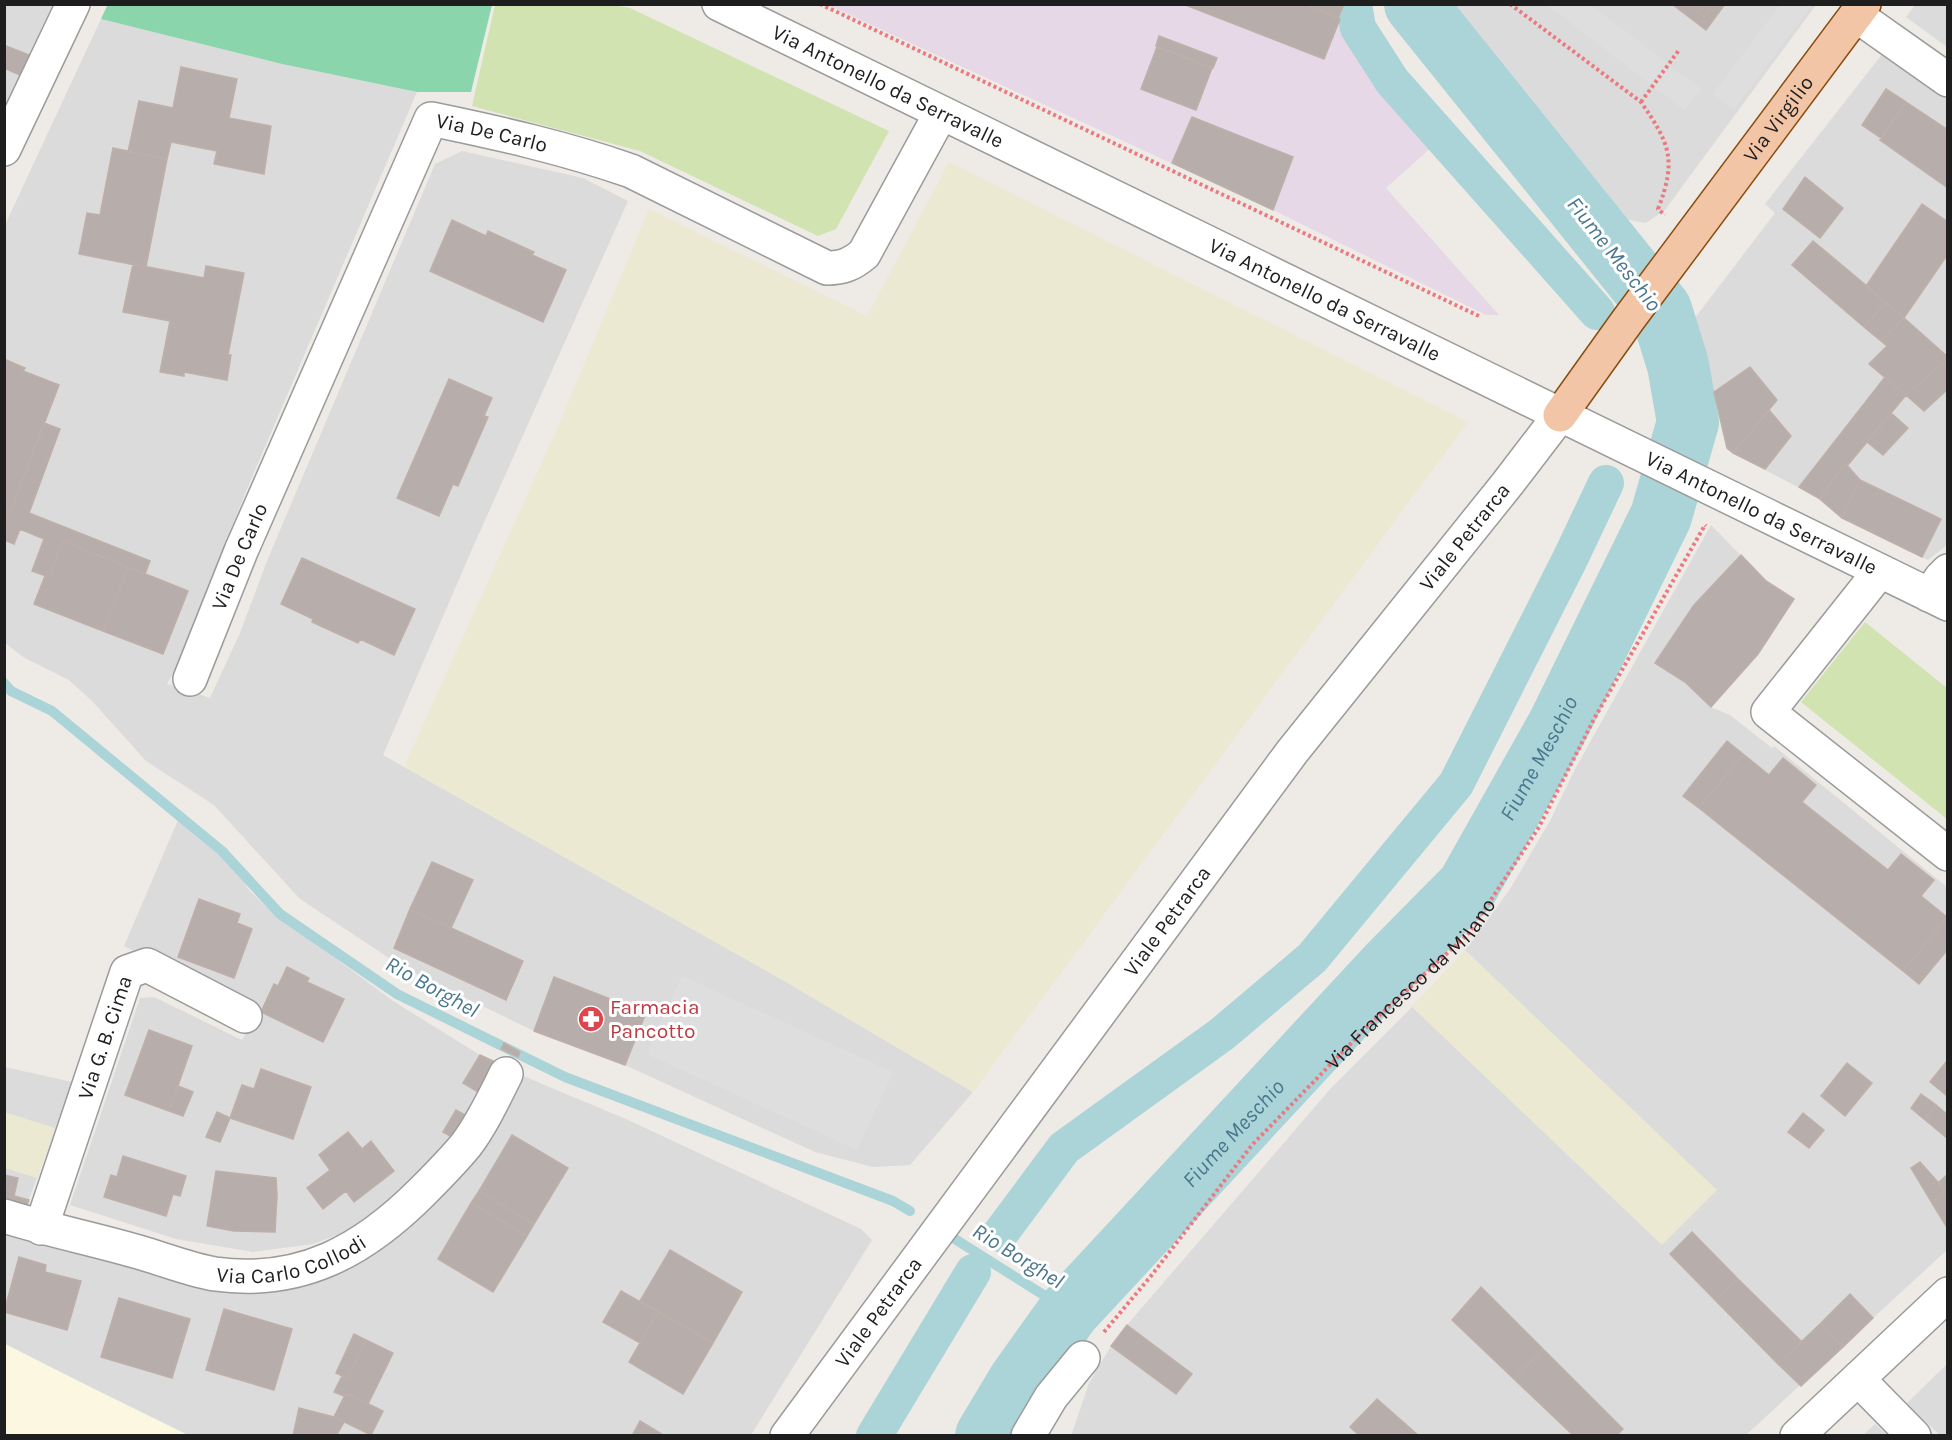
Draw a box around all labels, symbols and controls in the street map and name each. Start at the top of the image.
street label: Via Antonello da Serravalle [768,20,1008,153]
street label: Via Virgilio [1738,71,1818,167]
street label: Via De Carlo [434,108,550,157]
water label: Fiume Meschio [1561,192,1667,317]
street label: Via Antonello da Serravalle [1205,233,1444,366]
street label: Via Antonello da Serravalle [1642,446,1881,580]
street label: Viale Petrarca [1414,478,1515,595]
street label: Via De Carlo [207,499,273,614]
water label: Fiume Meschio [1494,692,1584,825]
street label: Viale Petrarca [1119,861,1216,981]
street label: Via Francesco da Milano [1320,894,1501,1074]
water label: Rio Borghel [381,951,483,1023]
street label: Via G. B. Cima [73,972,137,1102]
place label: Farmacia Pancotto [610,995,700,1043]
pharmacy icon: Farmacia Pancotto [576,1004,606,1034]
water label: Fiume Meschio [1177,1074,1290,1193]
water label: Rio Borghel [968,1218,1068,1294]
street label: Via Carlo Collodi [215,1230,371,1288]
street label: Viale Petrarca [830,1252,927,1372]

